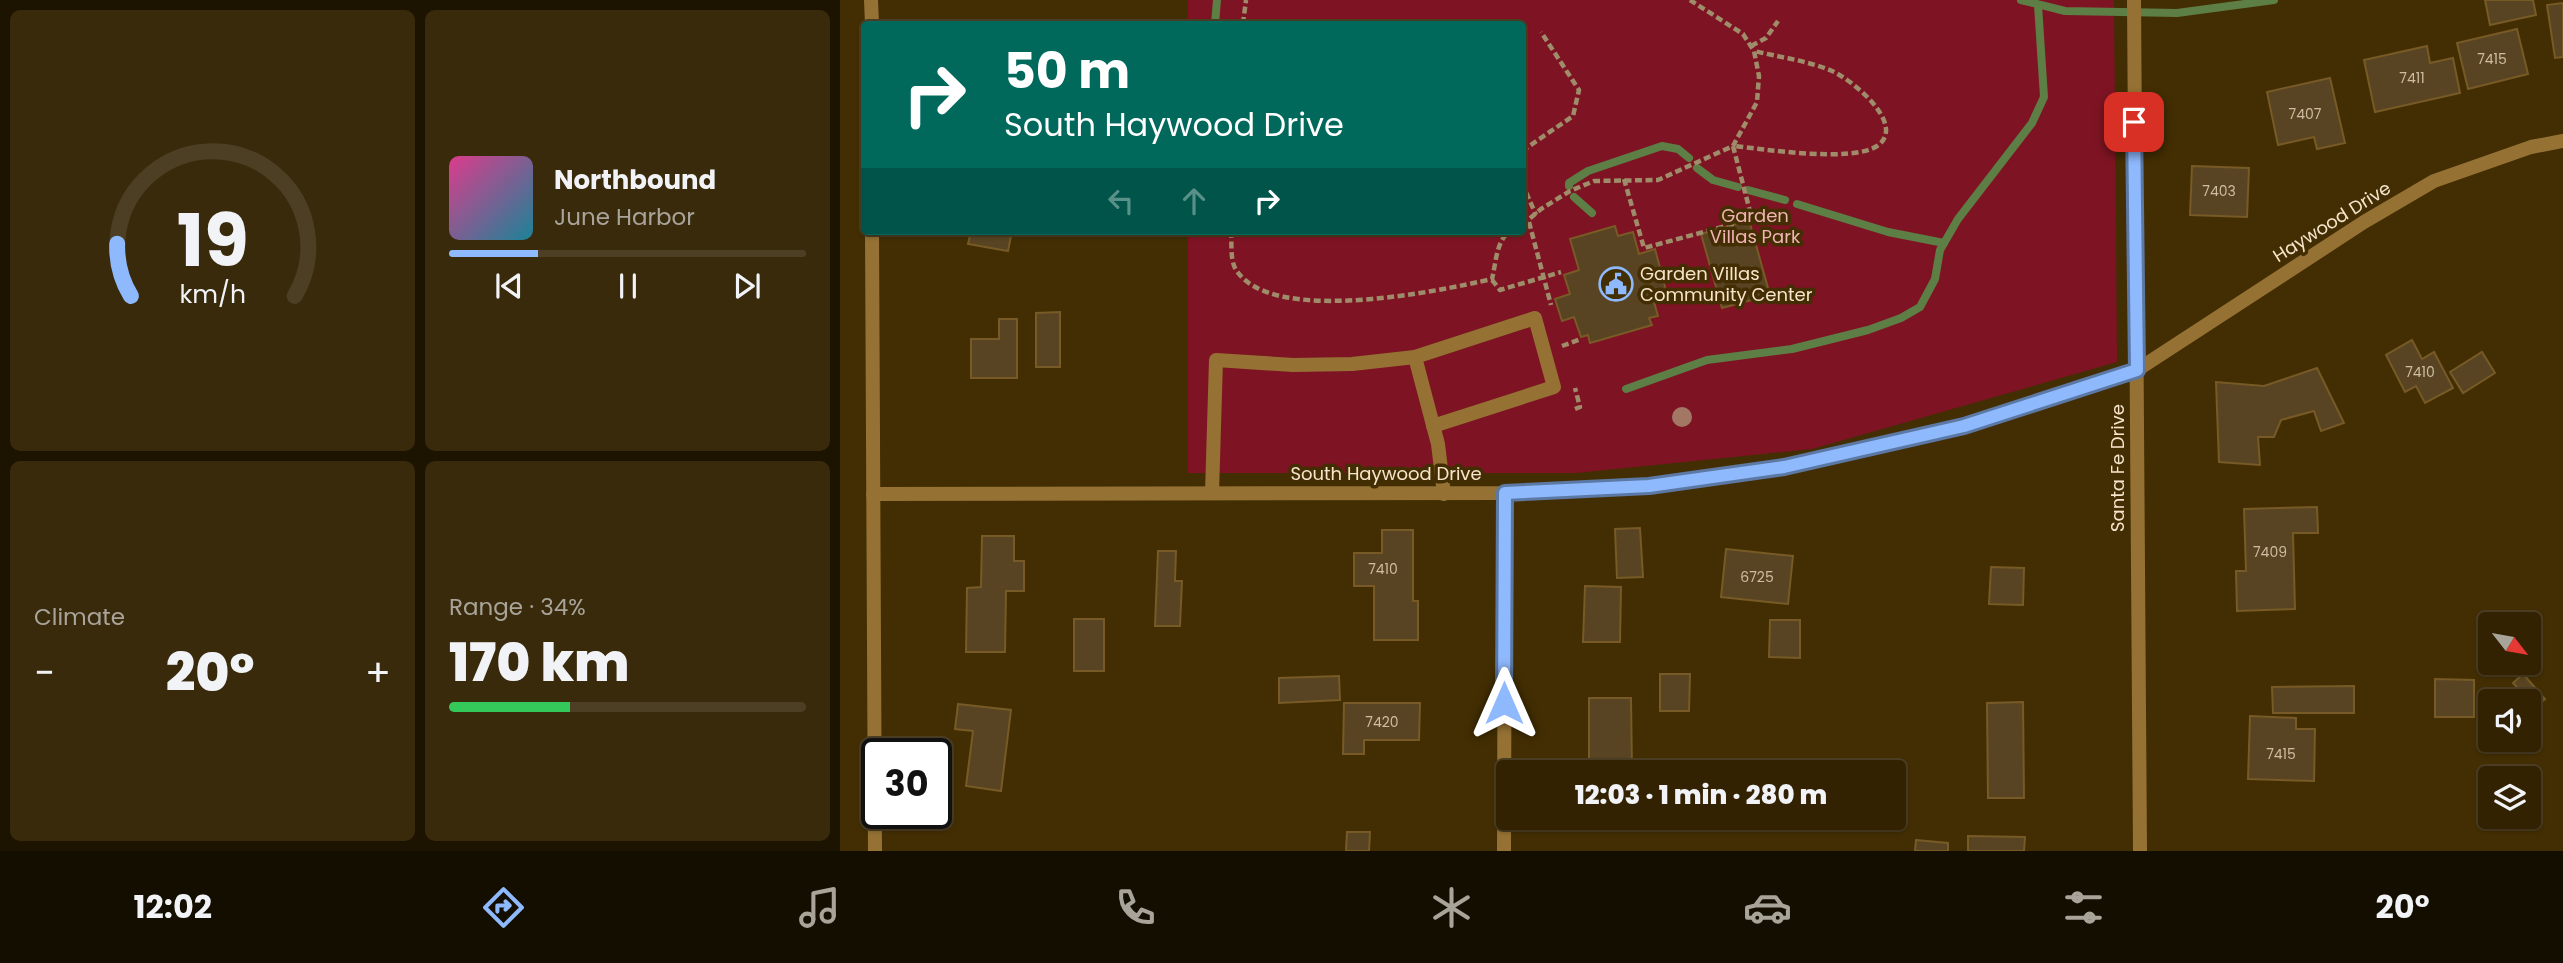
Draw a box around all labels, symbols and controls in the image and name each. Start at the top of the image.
text: 50 m [1004,37,1130,105]
icon: right [889,49,980,140]
house number: 7415 [2477,49,2507,69]
house number: 7411 [2399,68,2425,88]
pin [2104,92,2164,152]
text: South Haywood Drive [1004,102,1344,147]
icon: arrive [2115,103,2153,141]
house number: 7407 [2289,104,2322,124]
text: Northbound [554,162,716,198]
street label: Haywood Drive [2268,175,2395,268]
house number: 7403 [2202,181,2236,201]
icon: left [1102,182,1140,220]
icon: ahead [1175,182,1213,220]
icon: right [1248,182,1286,220]
text: 19 [176,191,249,292]
text: June Harbor [554,201,695,233]
park label: Garden Villas Park [1710,203,1801,249]
place label: Garden Villas Community Center [1640,261,1813,307]
public building icon: Garden Villas Community Center [1597,265,1635,303]
icon: previous [490,267,528,305]
icon: pause [609,267,647,305]
icon: next [728,267,766,305]
text: km/h [179,277,246,312]
house number: 7410 [2405,362,2435,382]
street label: Santa Fe Drive [2105,404,2130,532]
street label: South Haywood Drive [1290,461,1482,486]
house number: 7409 [2253,542,2287,562]
house number: 7410 [1368,559,1398,579]
house number: 6725 [1740,567,1774,587]
text: Range · 34% [449,591,586,623]
text: Climate [34,601,125,633]
north arrow [2478,612,2541,676]
map controls [2478,612,2541,829]
text: 170 km [449,626,630,699]
text: 20° [166,636,254,709]
text: − [34,646,55,699]
text: + [365,646,391,699]
position arrow [1467,666,1541,740]
button: sound [2478,689,2541,752]
house number: 7420 [1365,712,1399,732]
speed limit sign: 30 [861,738,952,829]
house number: 7415 [2266,744,2296,764]
button: layers [2478,766,2541,829]
text: 12:03 · 1 min · 280 m [1575,777,1827,813]
icon: directions [479,883,528,932]
icon: music [795,883,844,932]
icon: phone [1111,883,1160,932]
icon: climate [1427,883,1476,932]
icon: car [1743,883,1792,932]
icon: filters [2059,883,2108,932]
text: 12:02 [134,884,212,929]
text: 20° [2376,884,2429,929]

